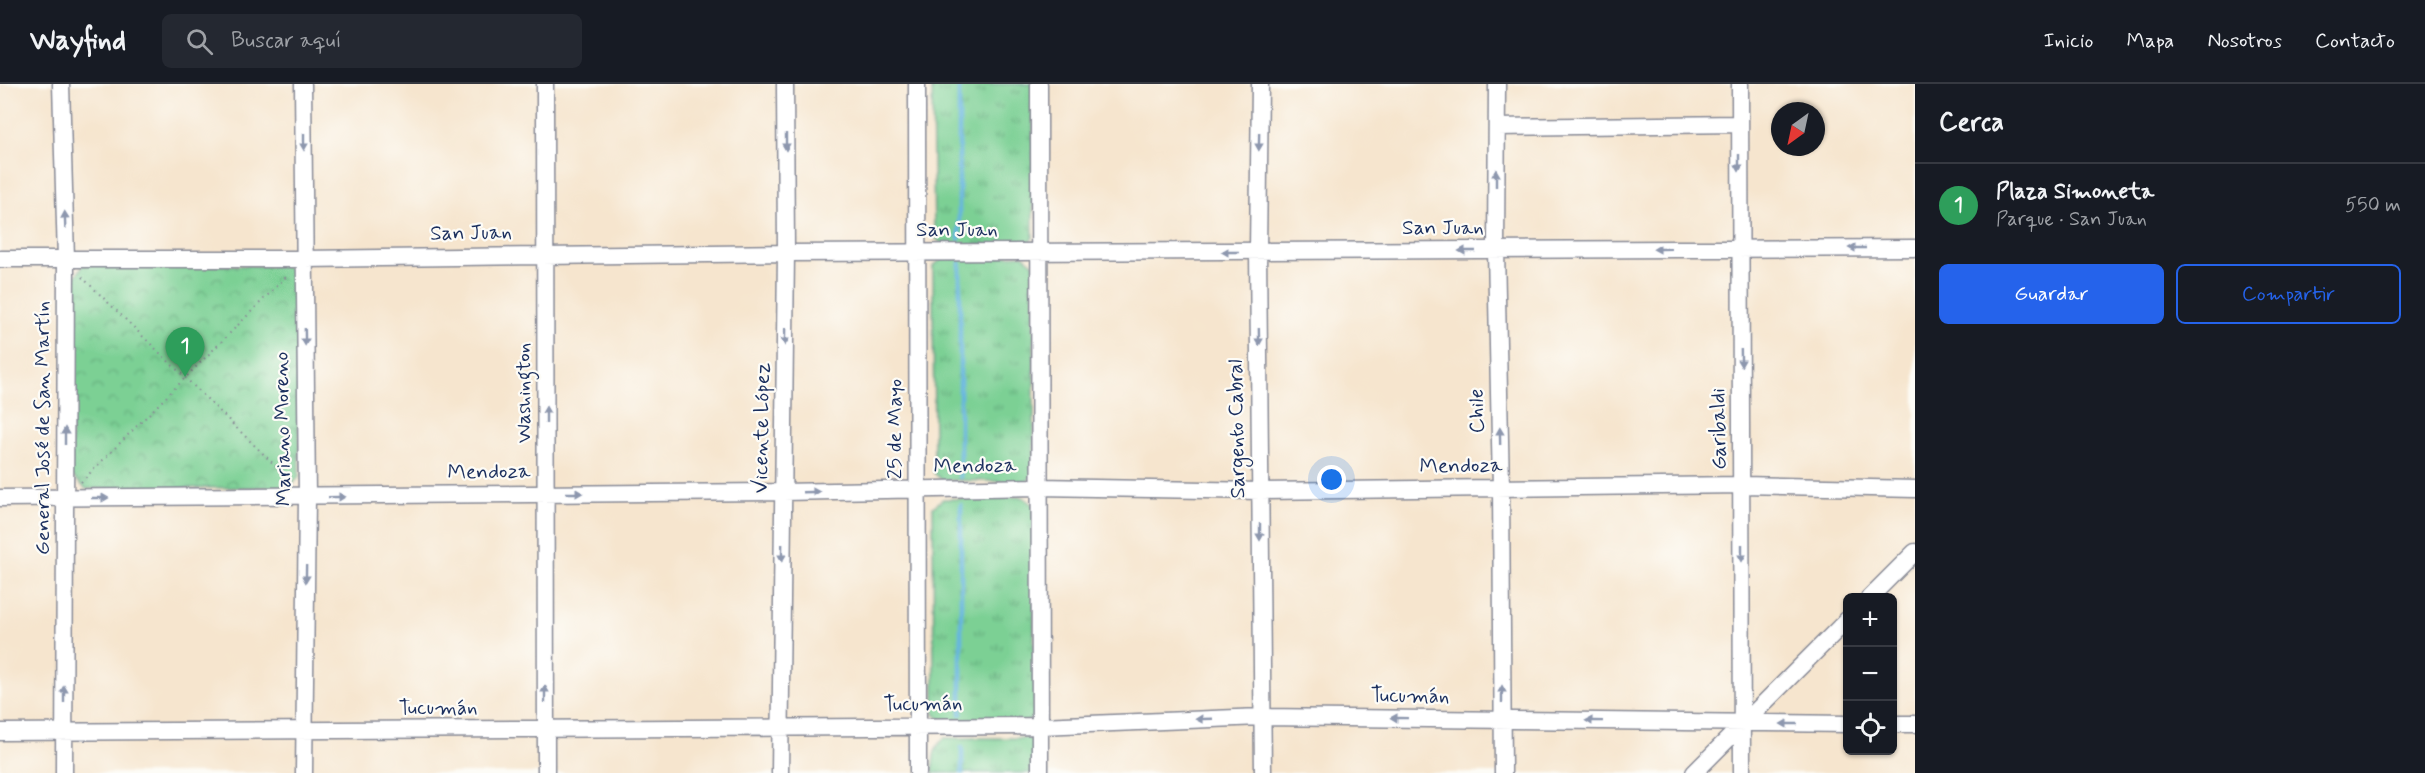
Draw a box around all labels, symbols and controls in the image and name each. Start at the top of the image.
search box [162,14,582,68]
text: Wayfind [30,23,126,60]
icon: search [183,25,216,58]
text: Buscar aquí [231,27,342,55]
text: Inicio [2044,27,2094,55]
text: Mapa [2127,27,2174,55]
text: Nosotros [2207,27,2282,55]
text: Contacto [2315,27,2395,55]
north arrow [1771,102,1825,156]
text: Cerca [1939,106,2004,140]
one-way arrow [299,133,308,152]
one-way arrow [781,133,791,152]
one-way arrow [1254,133,1264,152]
one-way arrow [1734,154,1744,173]
one-way arrow [1491,168,1501,187]
text: Plaza Simoneta [1996,178,2154,206]
text: 1 [1954,192,1963,219]
text: 550 m [2345,192,2401,219]
text: Parque · San Juan [1996,206,2147,233]
one-way arrow [61,210,70,229]
street label: San Juan [1402,214,1484,242]
street label: San Juan [916,216,998,244]
street label: San Juan [430,218,512,248]
one-way arrow [1847,243,1866,253]
one-way arrow [1652,244,1671,253]
one-way arrow [1457,246,1476,256]
one-way arrow [1220,247,1239,257]
button: Guardar [1939,264,2164,324]
button: Compartir [2176,264,2401,324]
street label: General José de San Martín [29,301,57,555]
pin: 1 [166,328,204,377]
one-way arrow [300,328,310,347]
one-way arrow [781,328,790,347]
one-way arrow [1254,328,1263,347]
street label: Washington [510,343,540,443]
one-way arrow [1736,349,1745,368]
street label: Mariano Moreno [268,351,298,507]
street label: Sargento Cabral [1222,359,1253,499]
street label: Vicente López [747,362,777,494]
street label: 25 de Mayo [881,379,909,479]
street label: Chile [1463,388,1491,434]
street label: Garibaldi [1704,388,1734,470]
one-way arrow [541,405,551,424]
one-way arrow [60,426,70,445]
one-way arrow [1495,426,1505,445]
street label: Mendoza [933,451,1017,481]
street label: Mendoza [1419,451,1503,481]
street label: Mendoza [447,457,531,487]
your location [1317,465,1346,494]
one-way arrow [802,487,821,496]
one-way arrow [565,488,584,498]
one-way arrow [328,492,347,501]
one-way arrow [91,493,110,503]
one-way arrow [1255,523,1265,542]
one-way arrow [778,544,787,563]
one-way arrow [1737,544,1747,563]
one-way arrow [301,565,311,584]
map controls [1843,593,1897,755]
button: + [1843,593,1897,647]
button: − [1843,647,1897,701]
street label: Tucumán [1370,681,1450,711]
one-way arrow [59,684,69,703]
one-way arrow [540,684,550,703]
one-way arrow [1497,684,1507,703]
street label: Tucumán [883,689,963,719]
street label: Tucumán [398,694,478,722]
button: locate [1843,701,1897,755]
one-way arrow [1390,713,1409,723]
one-way arrow [1195,715,1214,724]
one-way arrow [1585,716,1604,726]
one-way arrow [1780,719,1799,729]

